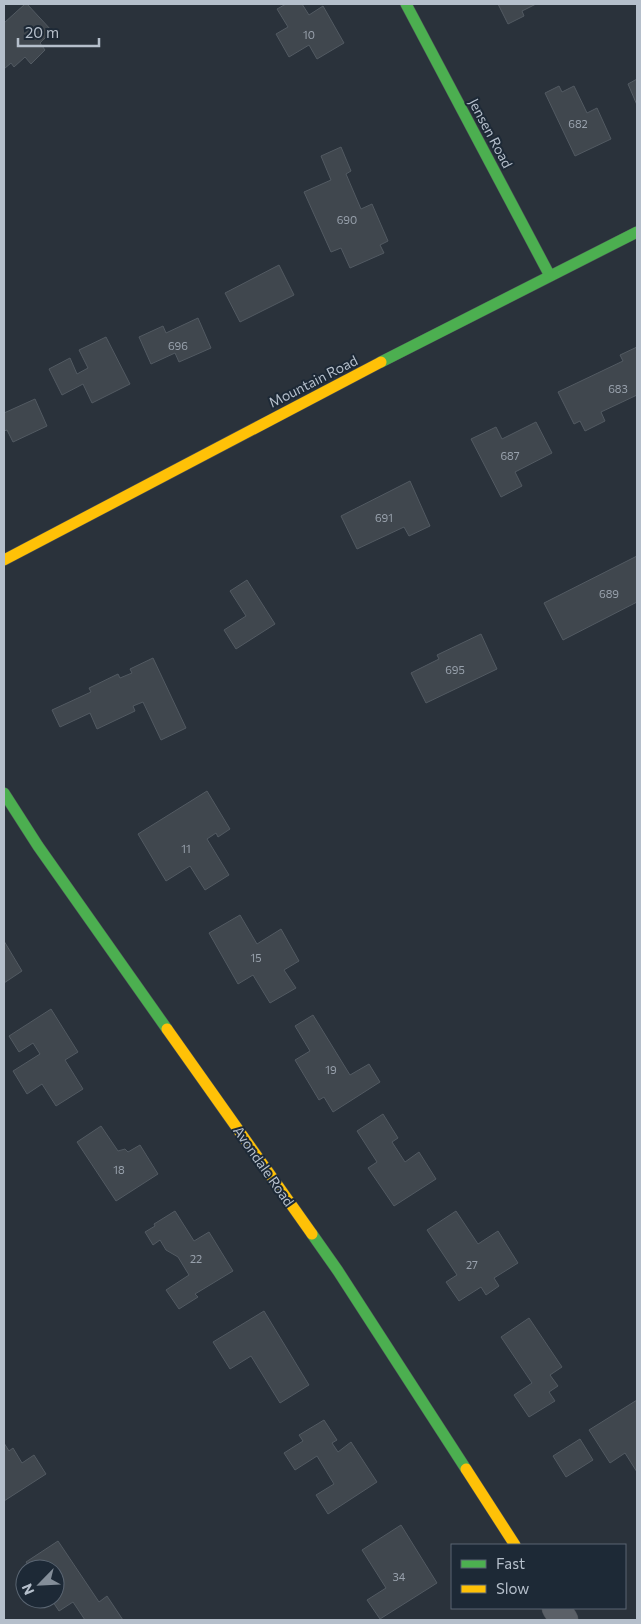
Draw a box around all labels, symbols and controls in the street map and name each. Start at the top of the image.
scale bar [18,15,99,47]
text: 20 m [25,23,59,41]
house number: 10 [303,28,315,41]
street label: Jensen Road [466,95,516,171]
house number: 682 [568,117,588,130]
house number: 690 [337,213,357,226]
house number: 696 [168,339,188,352]
street label: Mountain Road [266,351,360,411]
house number: 683 [608,382,628,395]
house number: 687 [500,449,520,462]
house number: 691 [375,511,393,524]
house number: 689 [599,587,619,600]
house number: 695 [445,663,465,676]
house number: 11 [181,842,191,855]
house number: 15 [250,951,262,964]
house number: 19 [325,1063,337,1076]
street label: Avondale Road [230,1123,298,1209]
house number: 18 [113,1163,125,1176]
house number: 22 [190,1252,202,1265]
house number: 27 [466,1258,478,1271]
legend [451,1544,626,1609]
text: Fast [496,1554,525,1572]
north arrow [15,1559,65,1609]
house number: 34 [393,1570,406,1583]
text: Slow [496,1579,529,1597]
text: N [18,1581,38,1598]

